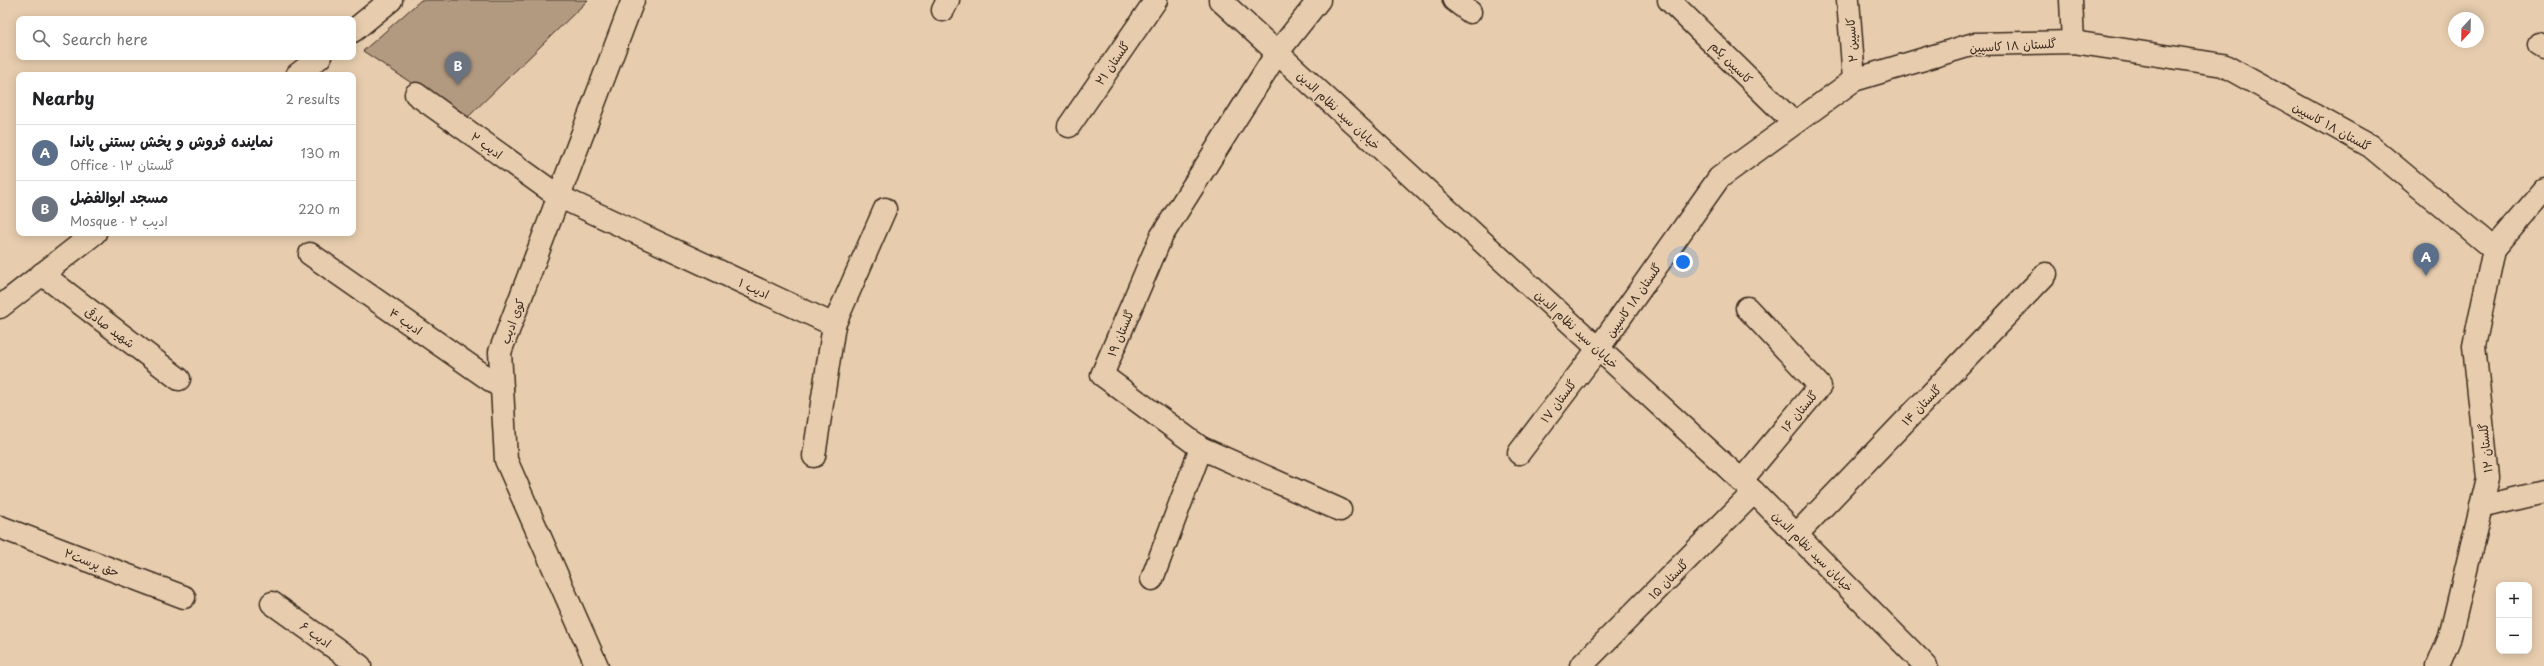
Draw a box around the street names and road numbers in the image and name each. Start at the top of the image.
street label: کاسپین ۲ [1840,17,1862,63]
street label: گلستان ۱۸ کاسپین [1969,34,2057,56]
street label: گلستان ۲۱ [1090,37,1134,89]
street label: کاسپین یکم [1706,37,1757,88]
street label: خیابان سید نظام الدین [1293,66,1385,154]
street label: گلستان ۱۸ کاسپین [2290,97,2374,155]
street label: ادیب ۲ [467,127,507,163]
street label: گلستان ۱۸ کاسپین [1601,259,1665,341]
street label: ادیب ۱ [736,273,772,303]
street label: خیابان سید نظام الدین [1531,285,1623,373]
street label: کوی ادیب [495,296,529,346]
street label: شهید صادقی [81,302,139,352]
street label: ادیب ۴ [386,303,426,339]
street label: گلستان ۱۹ [1102,307,1138,359]
street label: گلستان ۱۷ [1536,375,1580,427]
street label: گلستان ۱۴ [1897,380,1945,430]
street label: گلستان ۱۶ [1776,386,1822,436]
street label: گلستان ۱۲ [2473,422,2497,474]
street label: خیابان سید نظام الدین [1768,506,1858,596]
street label: حق پرست۲ [62,543,122,581]
street label: گلستان ۱۵ [1644,555,1692,603]
street label: ادیب ۶ [297,616,335,652]

